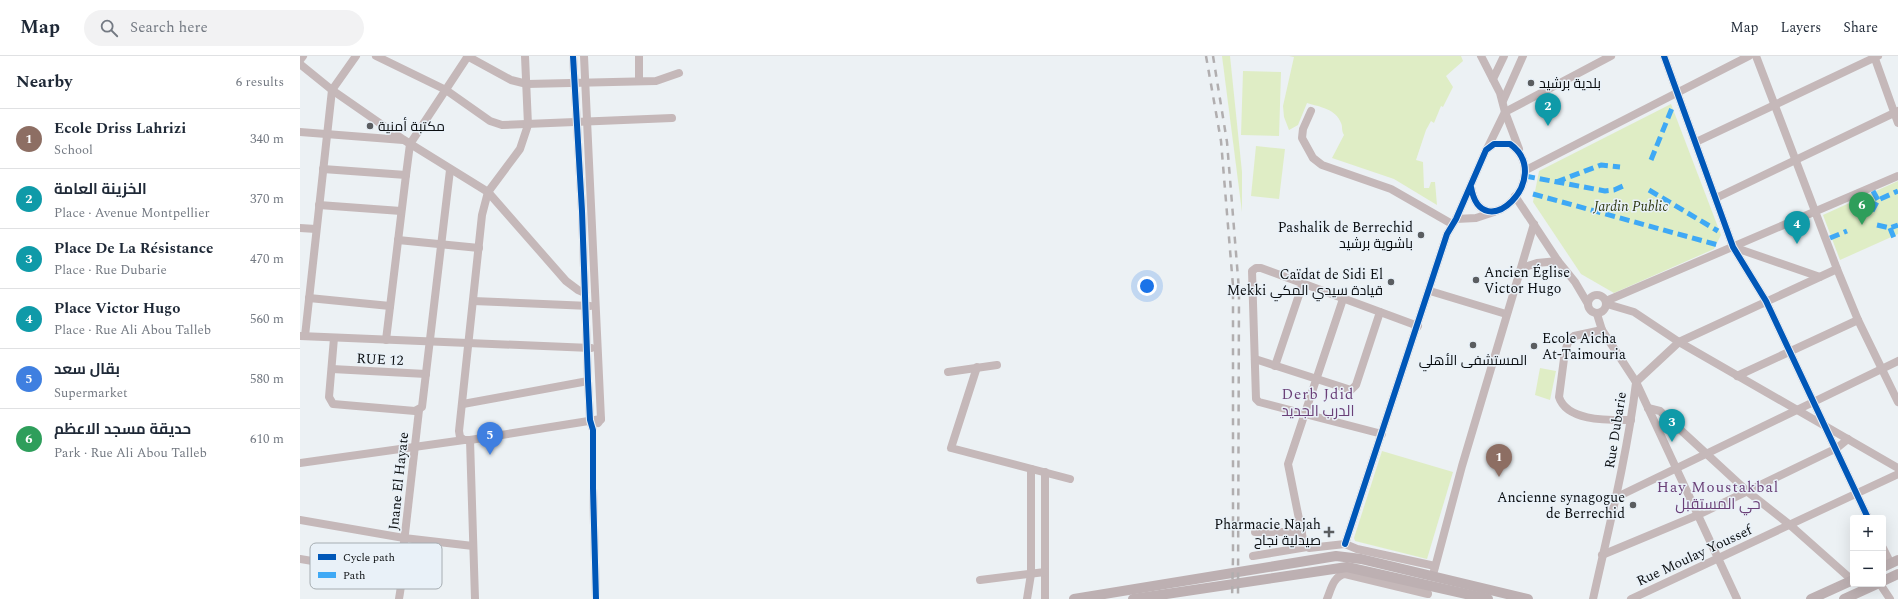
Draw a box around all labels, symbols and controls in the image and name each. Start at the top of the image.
search box [84,10,364,46]
text: Map [20,13,60,42]
text: Search here [130,16,208,39]
icon: search [98,17,120,39]
text: Map [1730,17,1759,38]
text: Layers [1781,17,1821,38]
text: Share [1843,17,1878,38]
text: Nearby [16,69,72,95]
text: 6 results [236,72,284,92]
place label: بلدية برشيد [1539,73,1601,94]
marker: بلدية برشيد [1526,78,1536,88]
pin: 2 [1535,93,1561,126]
place label: مكتبة أمنية [378,116,445,137]
text: Ecole Driss Lahrizi [54,117,186,140]
marker: مكتبة أمنية [365,121,375,131]
text: 1 [25,129,33,149]
text: 340 m [250,129,284,149]
text: School [54,140,93,160]
text: الخزينة العامة [54,178,147,201]
text: 2 [25,189,33,209]
text: 370 m [250,189,284,209]
pin: 6 [1849,192,1875,225]
park label: Jardin Public [1593,196,1668,217]
text: Place · Avenue Montpellier [54,203,210,223]
pin: 4 [1784,211,1810,244]
place label: Pashalik de Berrechid باشوية برشيد [1278,217,1413,254]
marker: Pashalik de Berrechid باشوية برشيد [1416,230,1426,240]
text: Place De La Résistance [54,237,213,260]
text: 3 [25,249,33,269]
text: 470 m [250,249,284,269]
text: Place · Rue Dubarie [54,260,167,280]
place label: Ancien Église Victor Hugo [1484,262,1570,299]
place label: Caïdat de Sidi El Mekki قيادة سيدي المكي [1227,264,1383,302]
marker: Ancien Église Victor Hugo [1471,275,1481,285]
your location [1137,276,1157,296]
marker: Caïdat de Sidi El Mekki قيادة سيدي المكي [1386,277,1396,287]
text: Place Victor Hugo [54,297,180,320]
text: 4 [25,309,33,329]
text: 560 m [250,309,284,329]
text: Place · Rue Ali Abou Talleb [54,320,211,340]
place label: Ecole Aicha At-Taimouria [1542,328,1626,365]
marker: المستشفى الأهلي [1468,340,1478,350]
marker: Ecole Aicha At-Taimouria [1529,341,1539,351]
street label: RUE 12 [356,348,404,371]
place label: المستشفى الأهلي [1419,350,1527,372]
text: بقال سعد [54,358,120,381]
text: 5 [25,369,33,389]
text: 580 m [250,369,284,389]
text: Supermarket [54,383,128,403]
district label: Derb Jdid الدرب الجديد [1281,383,1355,423]
street label: Rue Dubarie [1599,390,1632,470]
pin: 3 [1659,409,1685,442]
text: حديقة مسجد الاعظم [54,418,191,441]
pin: 5 [477,422,503,455]
text: 6 [25,429,33,449]
text: 610 m [250,429,284,449]
street label: Jnane El Hayate [383,431,414,531]
text: Park · Rue Ali Abou Talleb [54,443,207,463]
pin: 1 [1486,444,1512,477]
district label: Hay Moustakbal حي المستقبل [1657,476,1779,516]
place label: Ancienne synagogue de Berrechid [1497,487,1625,524]
marker: Ancienne synagogue de Berrechid [1628,500,1638,510]
place label: Pharmacie Najah صيدلية نجاح [1214,514,1321,551]
map controls [1850,515,1886,587]
button: + [1850,515,1886,551]
street label: Rue Moulay Youssef [1633,519,1757,591]
marker: Pharmacie Najah صيدلية نجاح [1324,527,1334,537]
legend [310,543,442,589]
text: Cycle path [343,549,395,566]
button: − [1850,551,1886,587]
text: Path [343,567,365,584]

